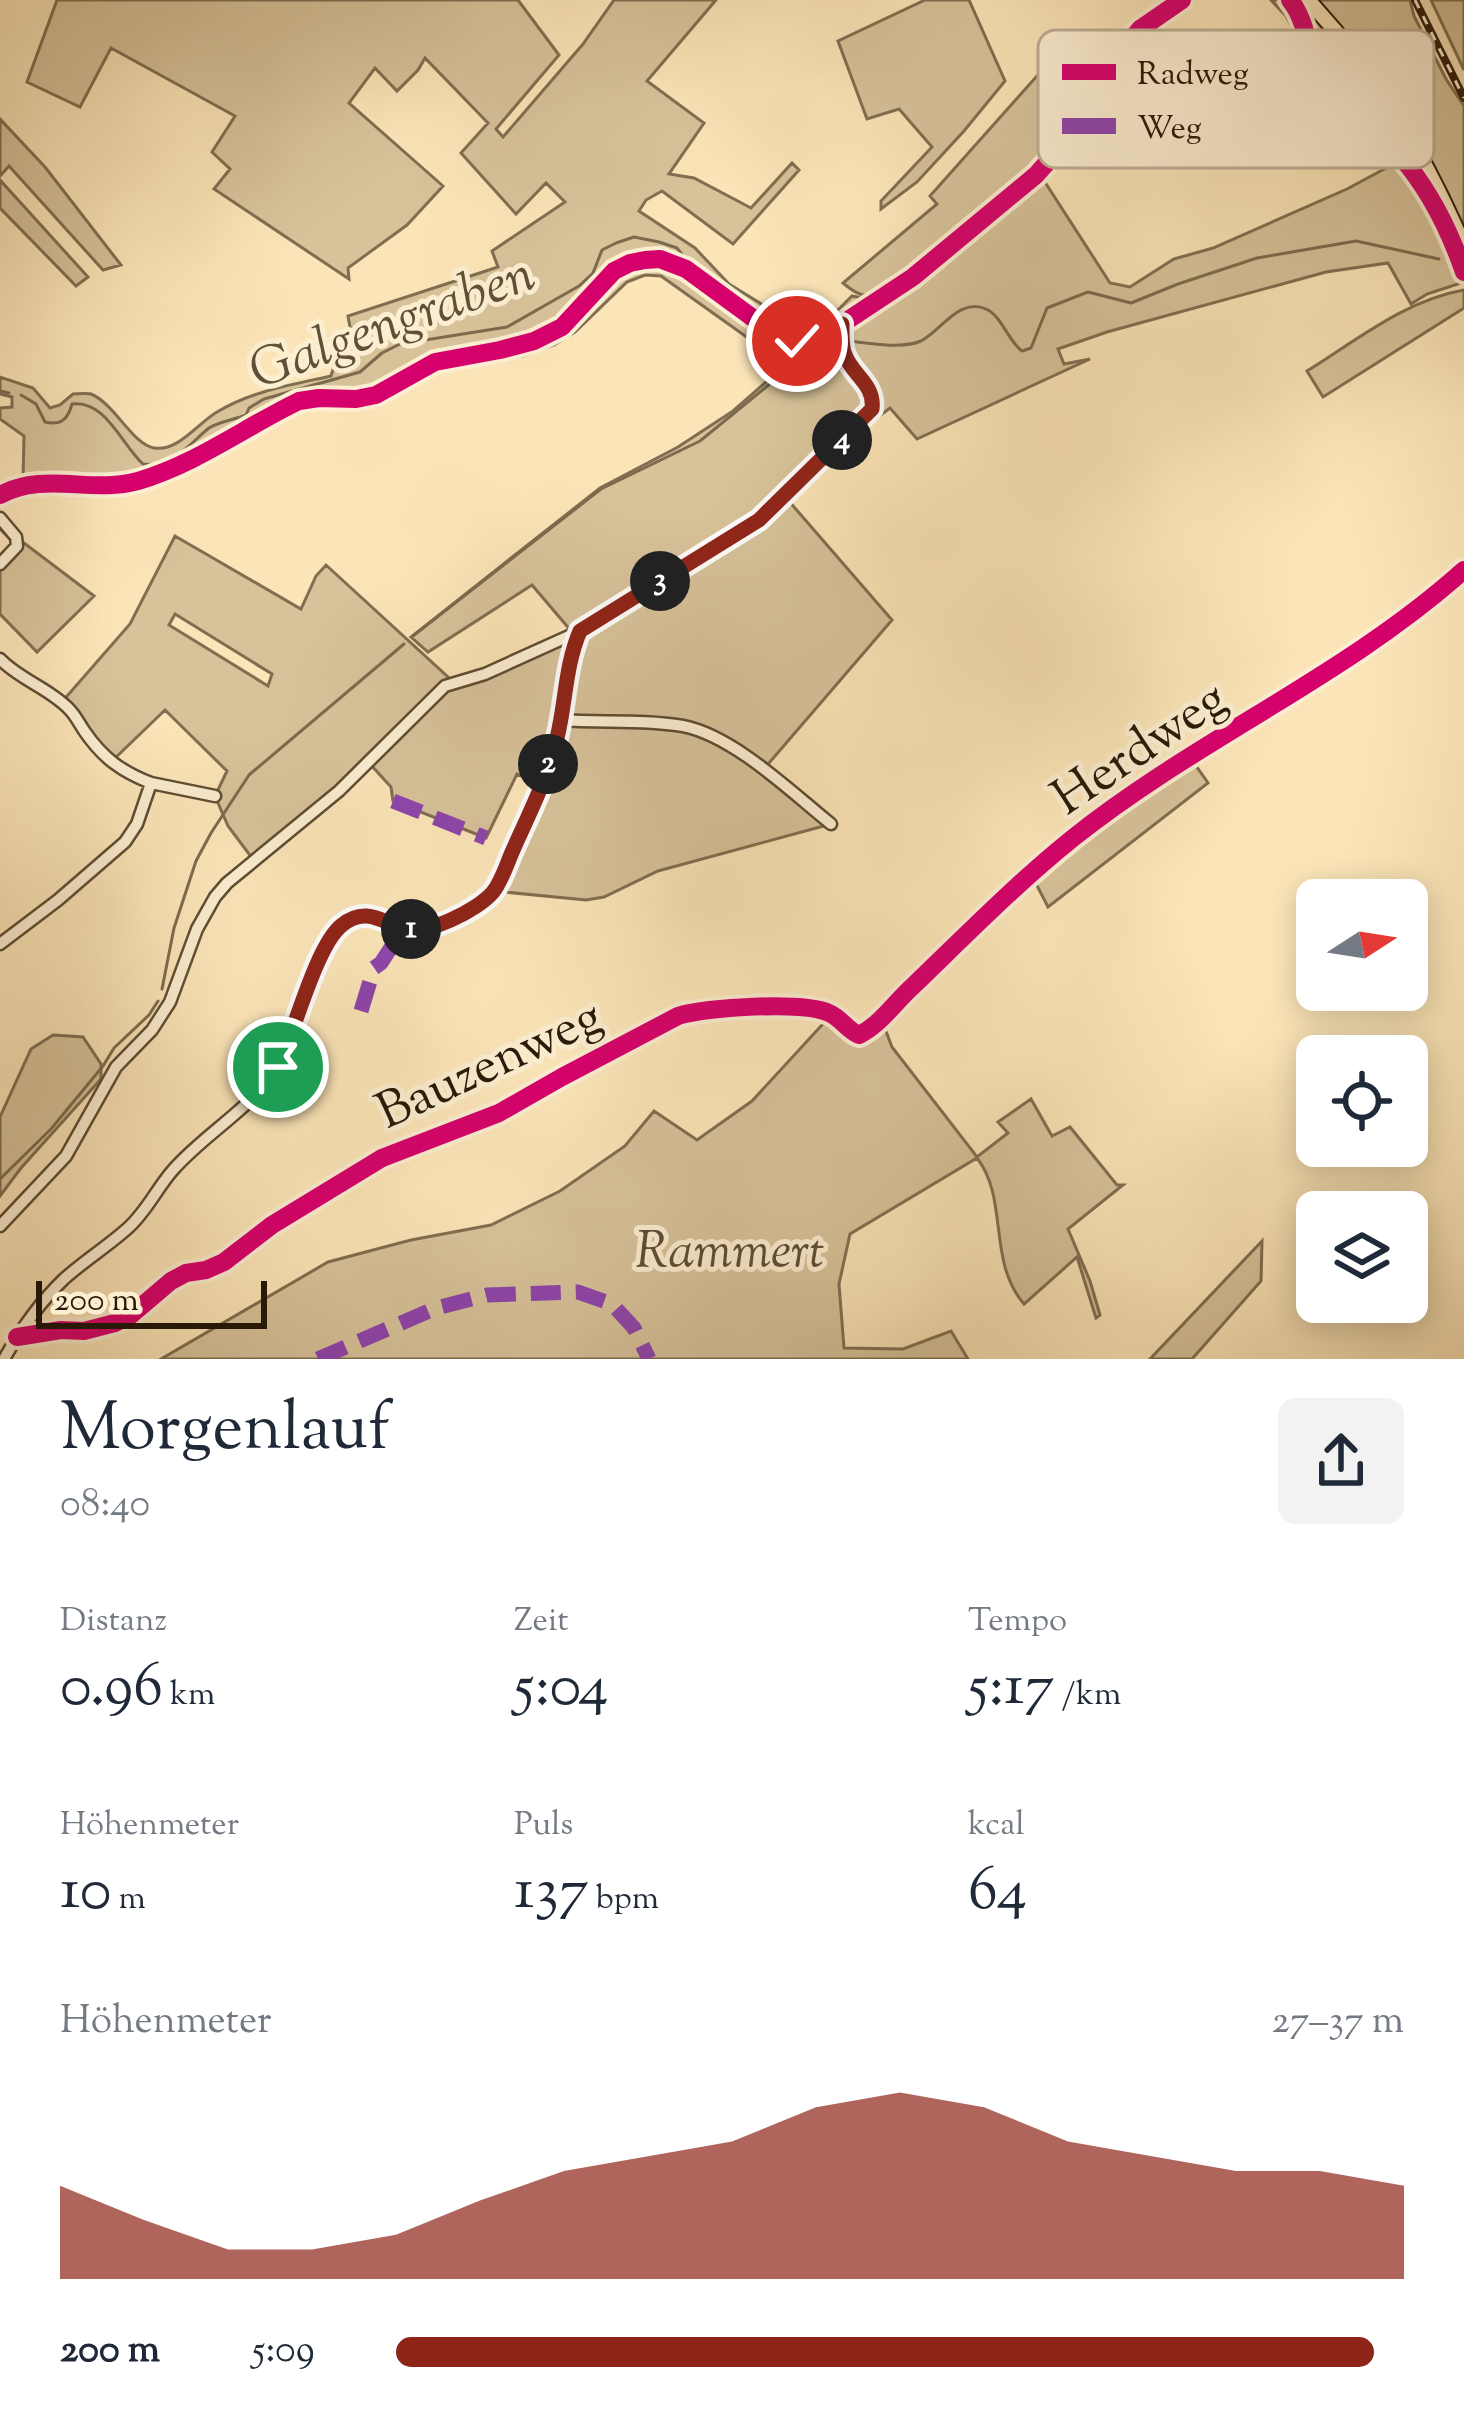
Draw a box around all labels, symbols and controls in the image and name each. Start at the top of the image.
legend [1038,30,1434,168]
text: Radweg [1137,52,1249,100]
text: Weg [1137,106,1202,154]
water label: Galgengraben [239,238,547,413]
pin [746,290,848,392]
icon: check [764,308,830,374]
pin: 4 [812,410,872,470]
text: 4 [834,416,850,464]
pin: 3 [630,551,690,611]
text: 3 [653,557,667,605]
street label: Herdweg [1039,665,1243,836]
pin: 2 [518,734,578,794]
text: 2 [540,740,556,788]
north arrow [1296,879,1428,1011]
map controls [1296,879,1428,1323]
pin: 1 [381,899,441,959]
text: 1 [405,905,417,953]
street label: Bauzenweg [366,983,615,1151]
pin [227,1016,329,1118]
icon: arrive [245,1034,311,1100]
button: locate [1296,1035,1428,1167]
button: layers [1296,1191,1428,1323]
park label: Rammert [635,1217,825,1290]
scale bar [36,1275,267,1328]
text: 200 m [54,1278,139,1326]
text: Morgenlauf [60,1385,391,1480]
button: share [1278,1398,1404,1524]
text: 08:40 [60,1478,150,1534]
text: Distanz [60,1598,167,1646]
text: Zeit [514,1598,568,1646]
text: Tempo [968,1598,1067,1646]
text: 0.96 [60,1646,163,1733]
text: 5:04 [514,1646,609,1733]
text: 5:17 [968,1646,1055,1733]
text: km [163,1672,215,1720]
text: /km [1055,1672,1121,1720]
text: Höhenmeter [60,1802,239,1850]
text: Puls [514,1802,573,1850]
text: kcal [968,1802,1025,1850]
text: 10 [60,1850,112,1937]
text: 137 [514,1850,589,1937]
text: 64 [968,1850,1027,1937]
text: m [112,1876,146,1924]
text: bpm [589,1876,659,1924]
text: Höhenmeter [60,1995,272,2051]
text: 27–37 m [1272,1995,1404,2051]
text: 200 m [60,2324,160,2380]
text: 5:09 [252,2324,315,2380]

